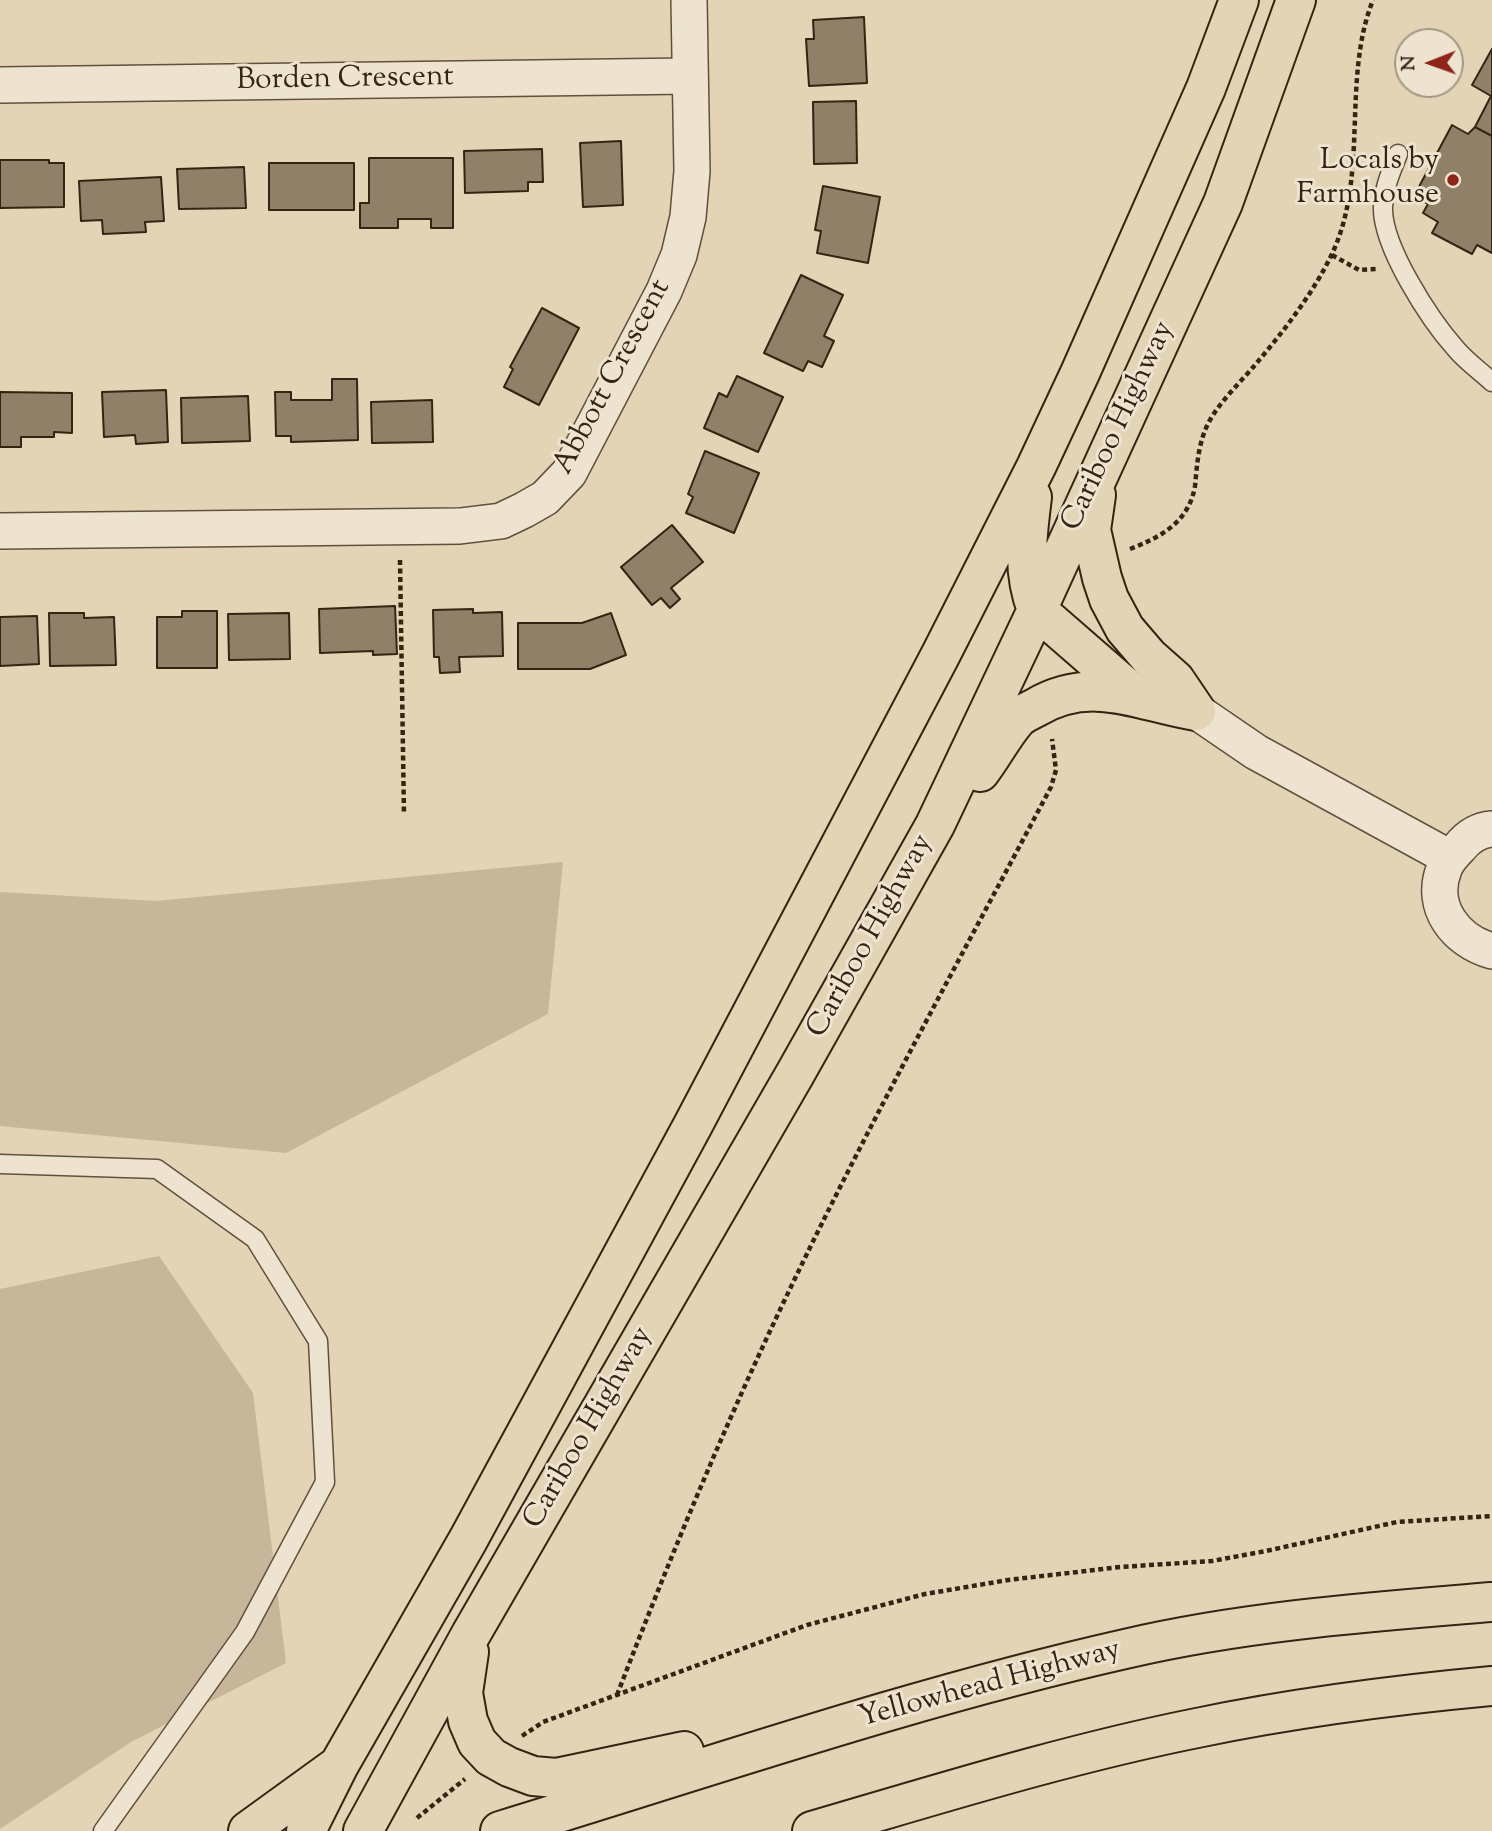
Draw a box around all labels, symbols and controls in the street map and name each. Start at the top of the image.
north arrow [1394,28,1464,98]
text: N [1396,56,1423,71]
street label: Borden Crescent [236,61,454,101]
place label: Locals by Farmhouse [1297,145,1439,216]
marker: Locals by Farmhouse [1445,172,1461,188]
street label: Abbott Crescent [547,274,681,482]
street label: Cariboo Highway [1056,316,1184,538]
street label: Cariboo Highway [801,829,943,1045]
street label: Cariboo Highway [518,1322,662,1536]
street label: Yellowhead Highway [855,1634,1125,1738]

